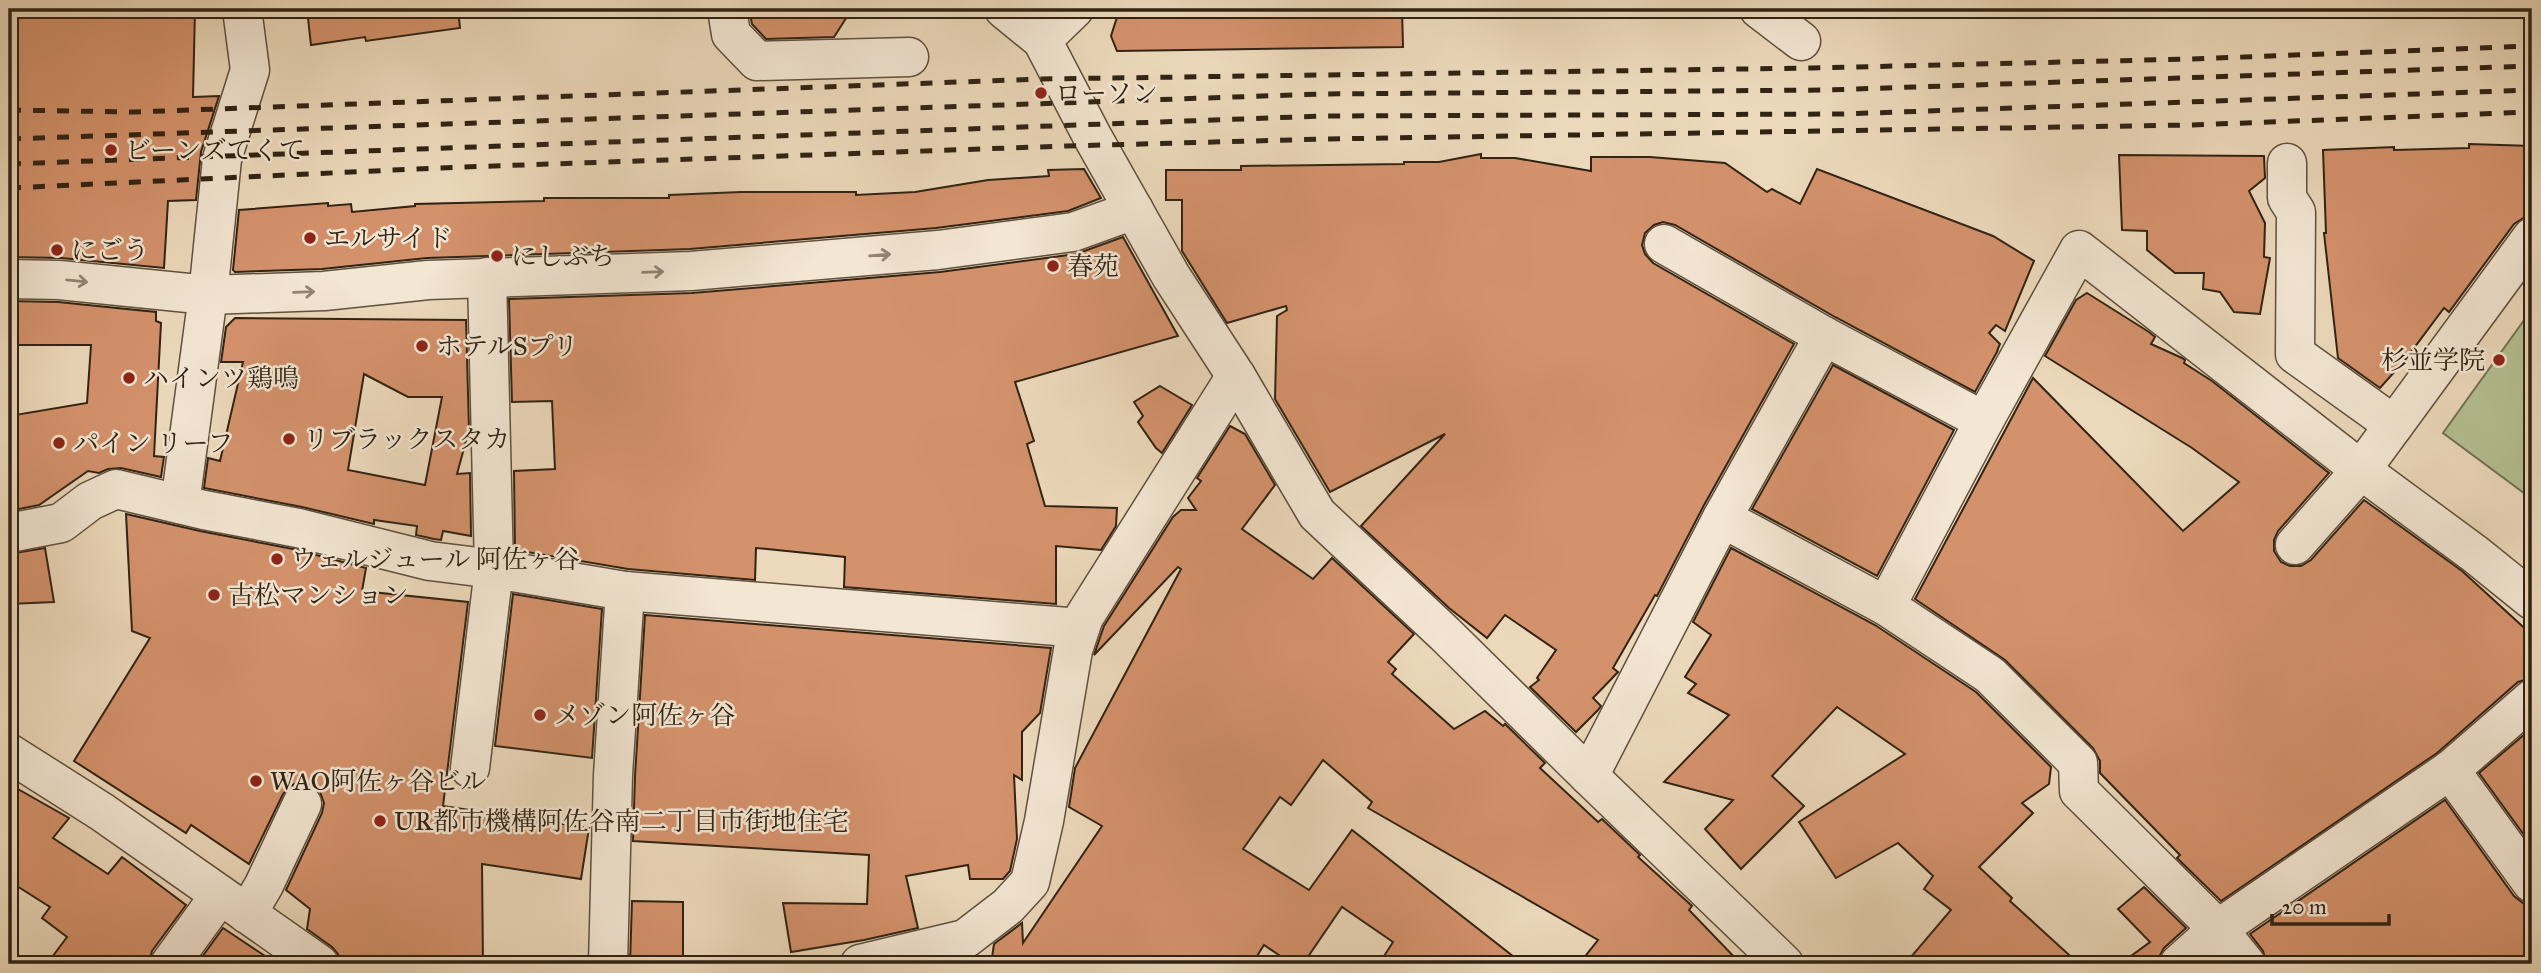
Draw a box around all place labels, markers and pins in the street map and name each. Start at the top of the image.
place label: ローソン [1055,77,1158,109]
marker: ローソン [1033,85,1049,101]
place label: ビーンズてくて [125,134,305,166]
marker: ビーンズてくて [103,142,119,158]
place label: エルサイド [324,222,452,254]
marker: エルサイド [302,230,318,246]
place label: にごう [71,234,149,266]
place label: にしぶち [511,240,615,272]
marker: にごう [49,242,65,258]
marker: にしぶち [489,248,505,264]
place label: 春苑 [1067,250,1119,282]
marker: 春苑 [1045,258,1061,274]
place label: ホテルSプリ [436,330,579,362]
marker: ホテルSプリ [414,338,430,354]
place label: 杉並学院 [2381,344,2485,376]
marker: 杉並学院 [2491,352,2507,368]
place label: ハインツ鶏鳴 [143,362,299,394]
marker: ハインツ鶏鳴 [121,370,137,386]
place label: リブラックスタカ [303,423,510,455]
place label: パイン リーフ [73,427,233,459]
marker: リブラックスタカ [281,431,297,447]
marker: パイン リーフ [51,435,67,451]
place label: ウェルジュール 阿佐ヶ谷 [291,543,580,575]
marker: ウェルジュール 阿佐ヶ谷 [269,551,285,567]
place label: 古松マンション [228,579,409,611]
marker: 古松マンション [206,587,222,603]
place label: メゾン阿佐ヶ谷 [554,699,735,731]
marker: メゾン阿佐ヶ谷 [532,707,548,723]
place label: WAO阿佐ヶ谷ビル [270,765,486,797]
marker: WAO阿佐ヶ谷ビル [248,773,264,789]
place label: UR都市機構阿佐谷南二丁目市街地住宅 [394,805,849,837]
marker: UR都市機構阿佐谷南二丁目市街地住宅 [372,813,388,829]

